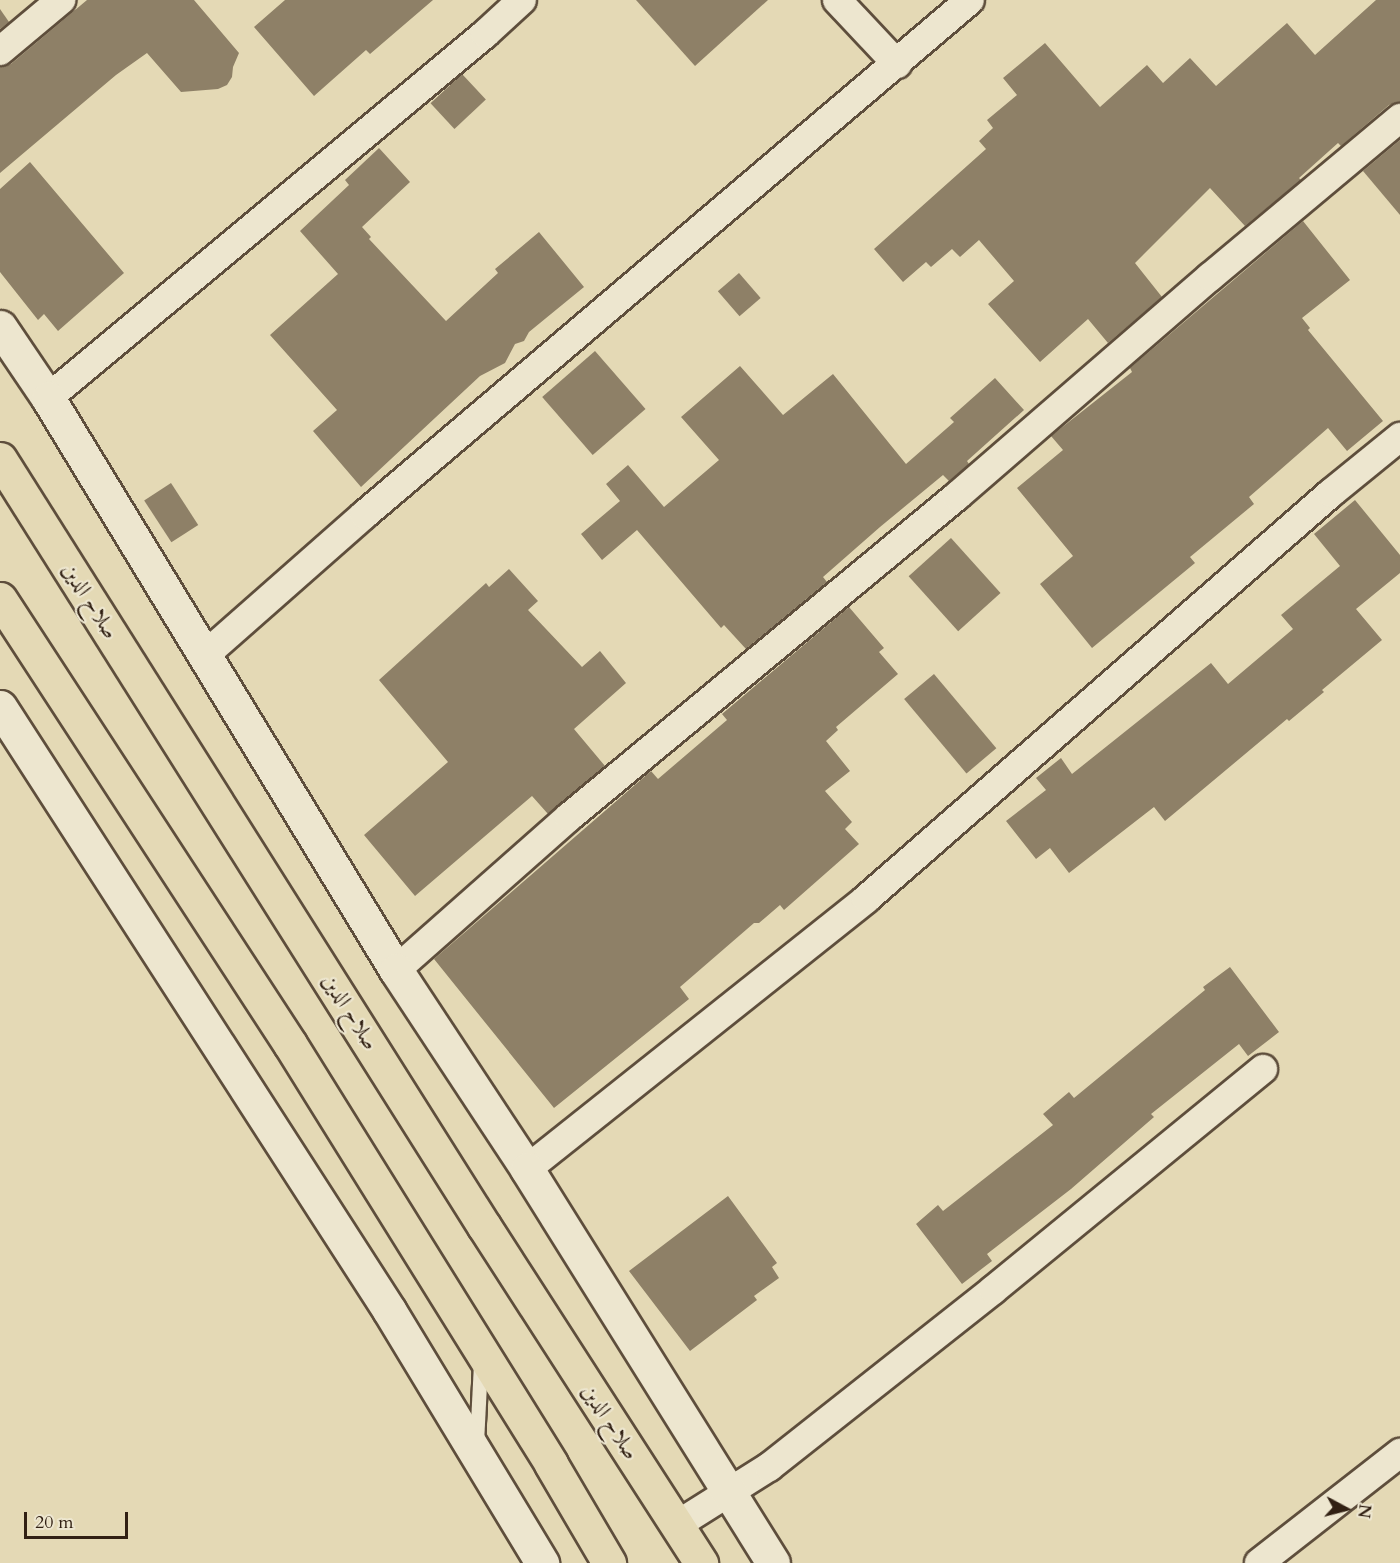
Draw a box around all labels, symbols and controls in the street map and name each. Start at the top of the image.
street label: صلاح الدين [56,558,124,644]
street label: صلاح الدين [316,969,384,1055]
street label: صلاح الدين [576,1379,644,1465]
north arrow [1316,1479,1376,1539]
scale bar [27,1500,130,1538]
text: N [1352,1503,1376,1519]
text: 20 m [35,1510,74,1535]

